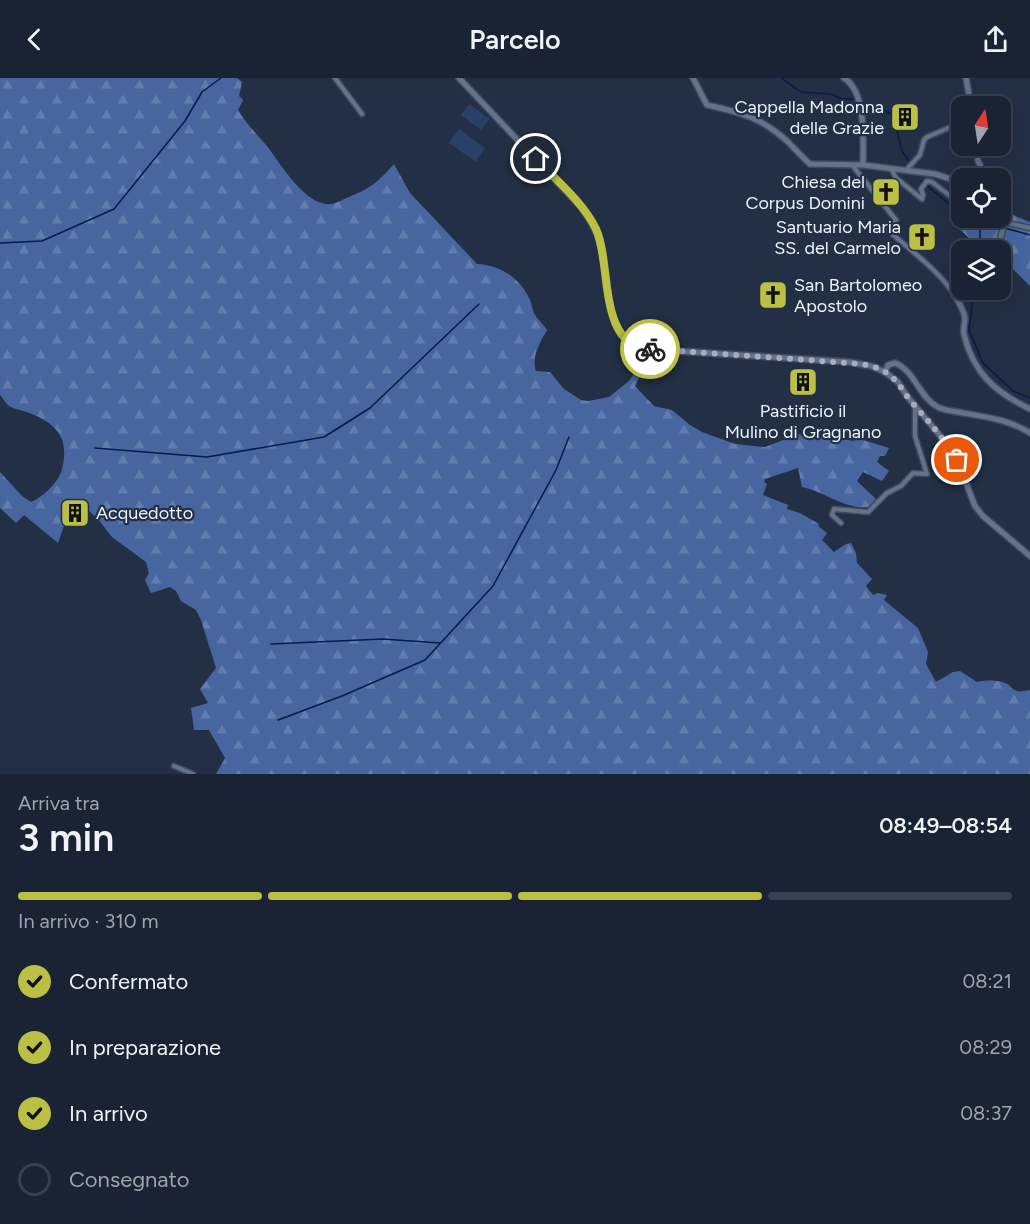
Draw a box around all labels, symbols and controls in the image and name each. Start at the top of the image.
icon: back [18,23,51,56]
text: Parcelo [469,23,561,56]
icon: share [979,23,1012,56]
place label: Cappella Madonna delle Grazie [735,96,884,139]
north arrow [951,96,1011,156]
map controls [951,96,1011,300]
building icon: Cappella Madonna delle Grazie [889,101,921,133]
pin [510,133,561,184]
icon: home [519,142,552,175]
button: locate [951,168,1011,228]
place label: Chiesa del Corpus Domini [745,171,865,214]
church icon: Chiesa del Corpus Domini [870,176,902,208]
place label: Santuario Maria SS. del Carmelo [774,216,901,259]
church icon: Santuario Maria SS. del Carmelo [906,221,938,253]
button: layers [951,240,1011,300]
place label: San Bartolomeo Apostolo [794,274,922,317]
church icon: San Bartolomeo Apostolo [757,279,789,311]
courier [620,319,680,379]
icon: bike [634,333,667,366]
building icon: Pastificio il Mulino di Gragnano [787,366,819,398]
place label: Pastificio il Mulino di Gragnano [725,400,881,443]
pin [931,434,982,485]
icon: bag [940,443,973,476]
building icon: Acquedotto [59,497,91,529]
place label: Acquedotto [96,502,193,524]
text: Arriva tra [18,791,100,815]
text: 08:49–08:54 [879,812,1012,839]
text: 3 min [18,814,114,861]
text: In arrivo · 310 m [18,909,159,933]
icon: check [18,965,51,998]
text: Confermato [69,968,188,995]
text: 08:21 [962,969,1012,993]
icon: check [18,1031,51,1064]
text: In preparazione [69,1034,221,1061]
text: 08:29 [959,1035,1012,1059]
icon: check [18,1097,51,1130]
text: In arrivo [69,1100,148,1127]
text: 08:37 [960,1101,1012,1125]
text: Consegnato [69,1166,190,1193]

